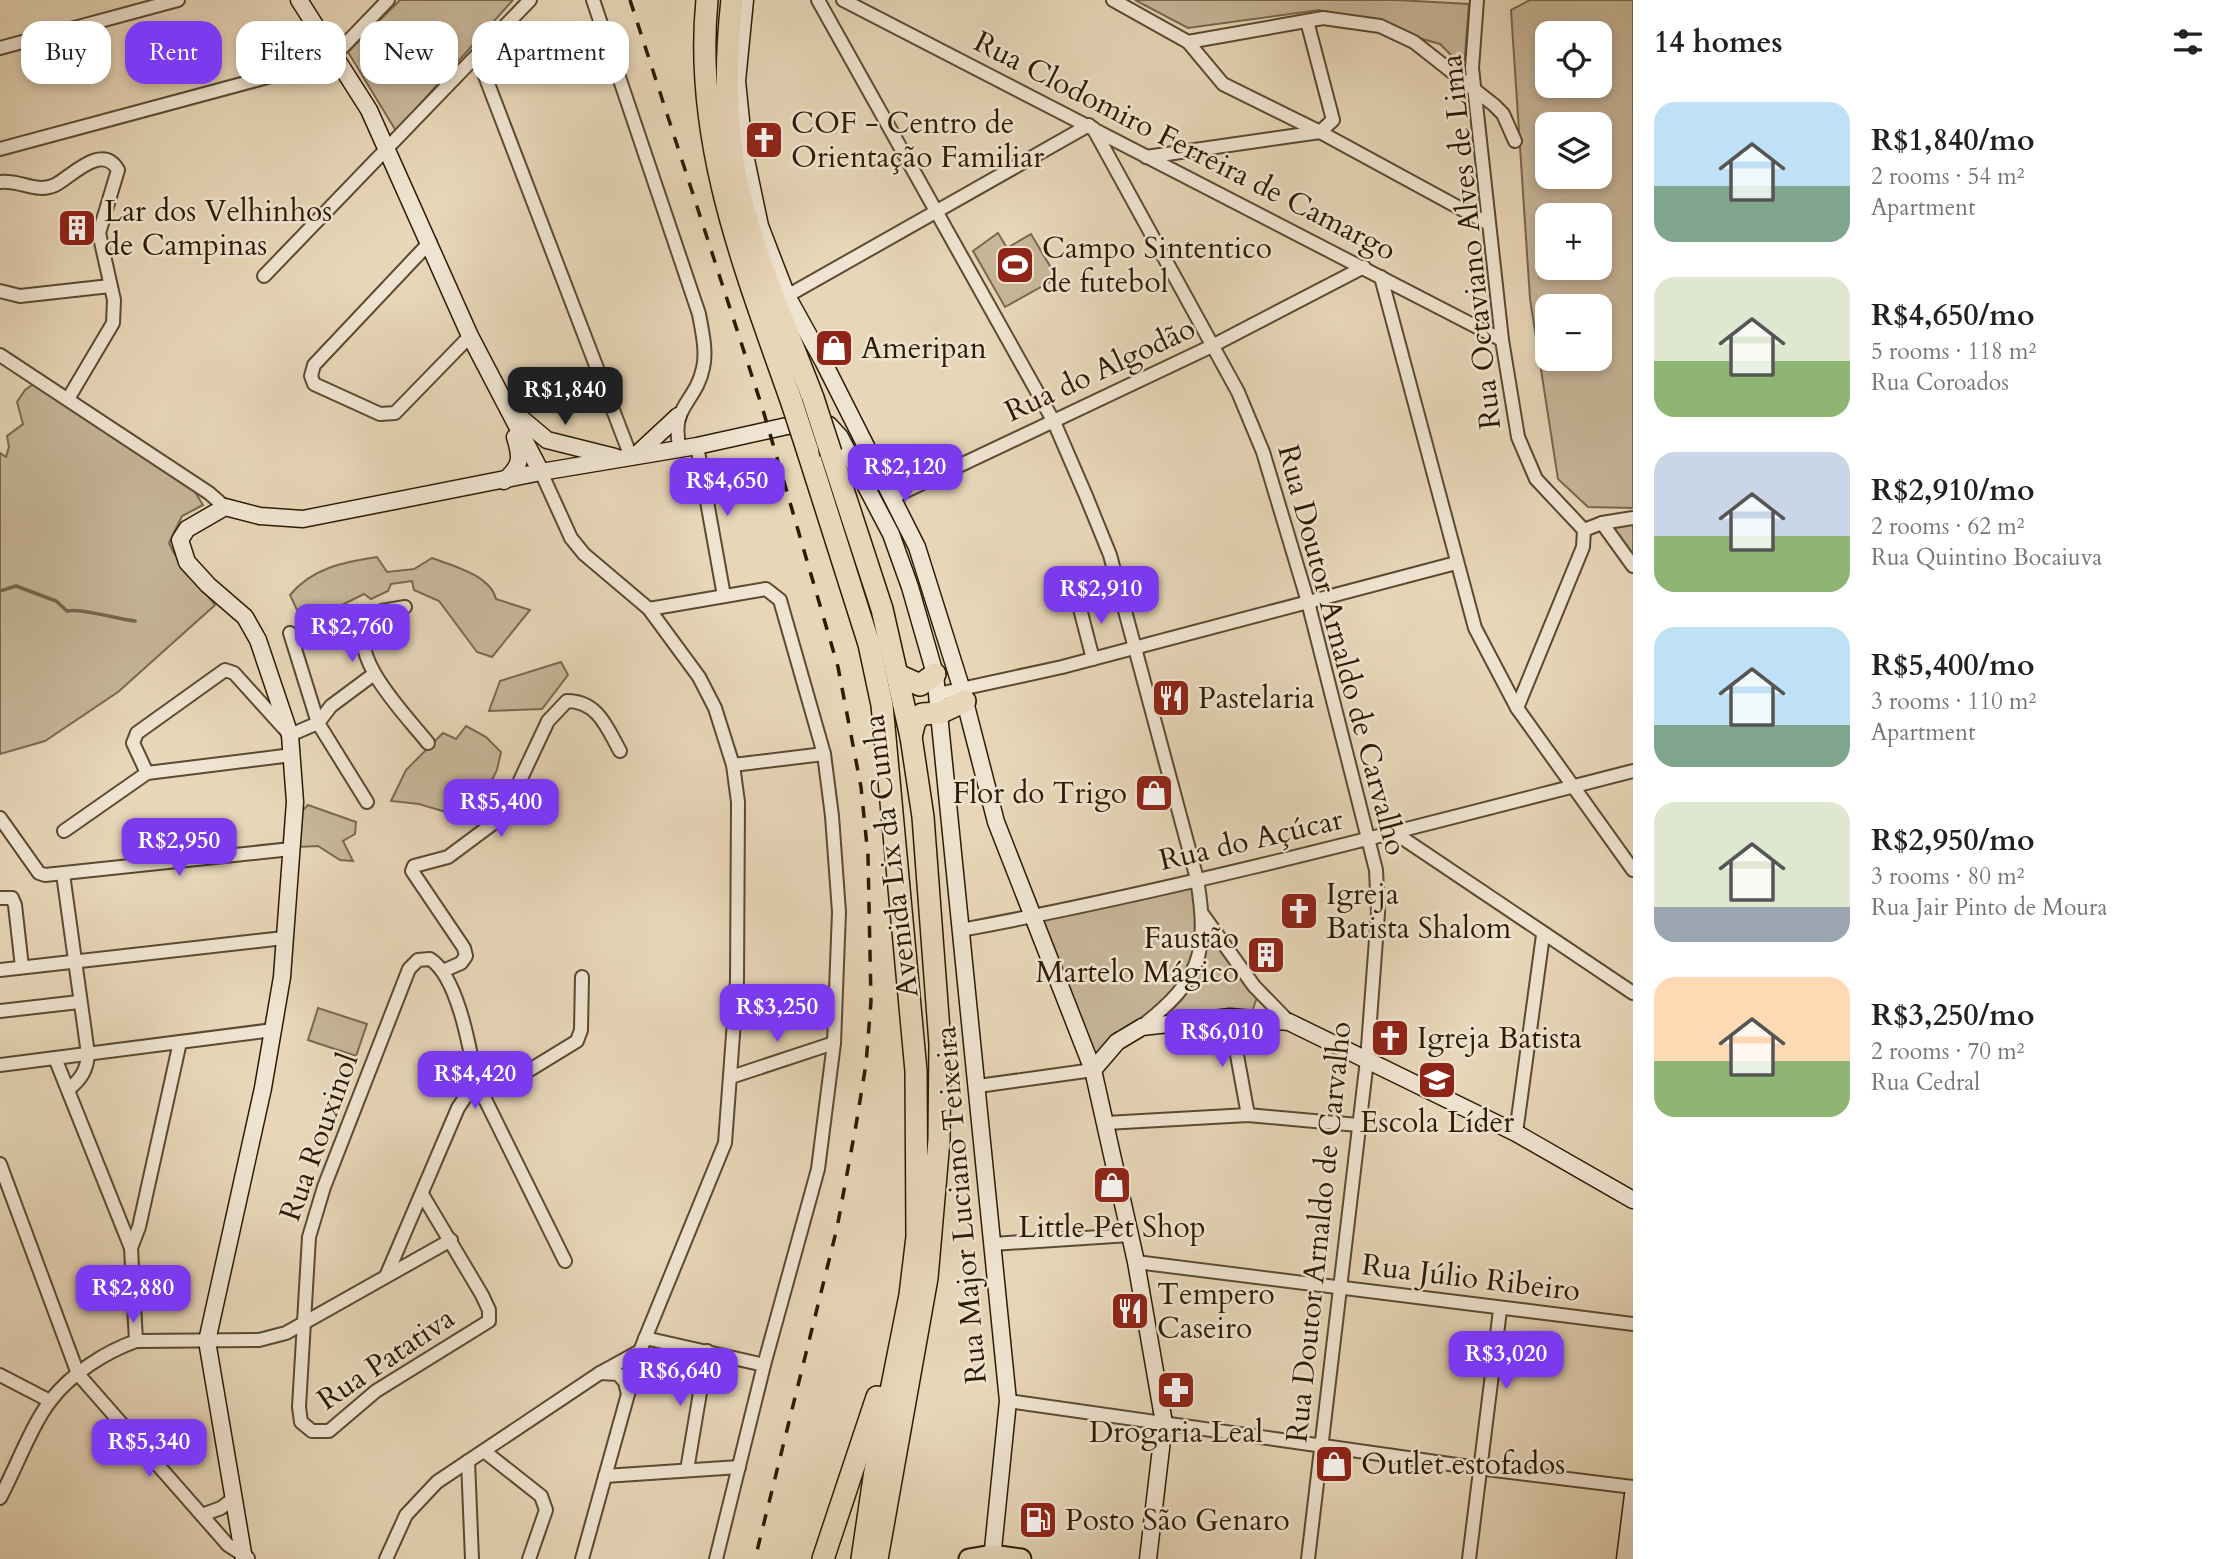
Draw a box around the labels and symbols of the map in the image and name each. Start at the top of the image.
street label: Rua Clodomiro Ferreira de Camargo [967,21,1403,271]
street label: Rua Octaviano Alves de Lima [1431,53,1511,431]
place label: COF - Centro de Orientação Familiar [791,103,1044,178]
church icon: COF - Centro de Orientação Familiar [743,119,785,161]
place label: Lar dos Velhinhos de Campinas [104,191,332,266]
building icon: Lar dos Velhinhos de Campinas [56,207,98,249]
place label: Campo Sintentico de futebol [1042,228,1272,303]
sports icon: Campo Sintentico de futebol [994,244,1036,286]
street label: Rua do Algodão [998,308,1202,432]
shop icon: Ameripan [813,327,855,369]
place label: Ameripan [861,328,987,369]
pin: R$1,840 [500,368,630,427]
street label: Rua Doutor Arnaldo de Carvalho [1267,440,1417,860]
pin: R$2,120 [840,444,970,504]
pin: R$4,650 [662,458,792,518]
pin: R$2,910 [1036,566,1166,626]
pin: R$2,760 [287,604,417,664]
restaurant icon: Pastelaria [1150,677,1192,719]
place label: Pastelaria [1198,678,1315,719]
street label: Avenida Lix da Cunha [853,712,929,1000]
shop icon: Flor do Trigo [1133,772,1175,814]
place label: Flor do Trigo [952,773,1127,814]
pin: R$5,400 [436,780,566,839]
street label: Rua do Açúcar [1155,799,1347,881]
pin: R$2,950 [114,818,244,878]
place label: Igreja Batista Shalom [1326,874,1512,949]
church icon: Igreja Batista Shalom [1278,890,1320,932]
place label: Faustão Martelo Mágico [1035,918,1239,993]
building icon: Faustão Martelo Mágico [1245,934,1287,976]
pin: R$3,250 [712,984,842,1044]
pin: R$6,010 [1157,1010,1287,1069]
church icon: Igreja Batista [1369,1017,1411,1059]
place label: Igreja Batista [1417,1018,1582,1059]
street label: Rua Doutor Arnaldo de Carvalho [1276,1019,1362,1445]
street label: Rua Major Luciano Teixeira [925,1024,997,1386]
street label: Rua Rouxinol [270,1047,368,1227]
pin: R$4,420 [410,1052,540,1111]
school or university icon: Escola Líder [1416,1059,1458,1101]
place label: Escola Líder [1360,1102,1514,1143]
shop icon: Little Pet Shop [1091,1164,1133,1206]
place label: Little Pet Shop [1018,1207,1206,1248]
street label: Rua Júlio Ribeiro [1359,1244,1583,1312]
pin: R$2,880 [68,1266,198,1325]
place label: Tempero Caseiro [1157,1274,1275,1349]
restaurant icon: Tempero Caseiro [1109,1290,1151,1332]
street label: Rua Patativa [309,1298,463,1420]
pin: R$3,020 [1441,1332,1571,1391]
pin: R$6,640 [615,1348,745,1408]
pharmacy icon: Drogaria Leal [1155,1369,1197,1411]
place label: Drogaria Leal [1089,1412,1263,1453]
pin: R$5,340 [84,1420,214,1479]
shop icon: Outlet estofados [1313,1443,1355,1485]
place label: Outlet estofados [1361,1444,1565,1485]
fuel station icon: Posto São Genaro [1017,1499,1059,1541]
place label: Posto São Genaro [1065,1500,1290,1541]

